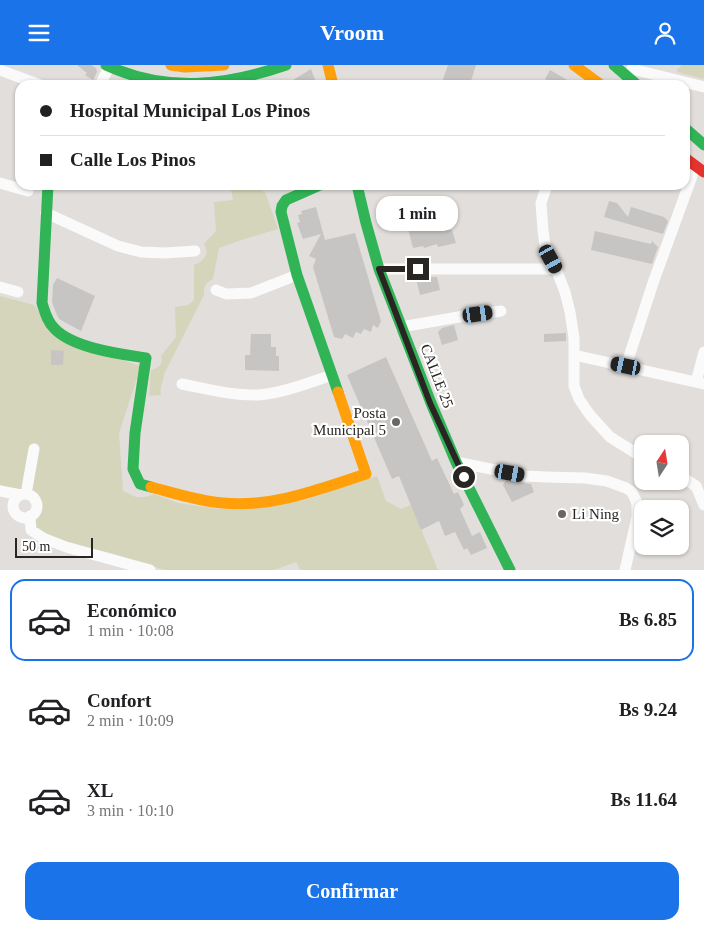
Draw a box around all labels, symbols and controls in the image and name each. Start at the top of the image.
icon: menu [25,19,53,47]
icon: person [651,19,679,47]
text: Vroom [320,20,384,45]
text: Hospital Municipal Los Pinos [70,100,310,121]
text: Calle Los Pinos [70,149,196,170]
callout: 1 min [377,197,459,231]
text: 1 min [398,205,436,222]
car [537,242,564,276]
route end [407,258,429,280]
car [462,304,493,324]
street label: CALLE 25 [418,342,456,410]
car [609,356,642,376]
place label: Posta Municipal 5 [313,405,386,438]
marker: Posta Municipal 5 [390,416,402,428]
north arrow [634,435,689,490]
map controls [634,435,689,555]
car [493,463,526,483]
route start [453,466,475,488]
button: layers [634,500,689,555]
place label: Li Ning [572,506,620,522]
marker: Li Ning [556,508,568,520]
scale bar [15,535,92,558]
text: 50 m [22,539,50,554]
icon: car [27,598,72,643]
text: Económico [87,600,177,621]
text: Bs 6.85 [619,609,677,630]
text: 1 min · 10:08 [87,622,174,639]
icon: car [27,688,72,733]
text: Confort [87,690,151,711]
text: Bs 9.24 [619,699,677,720]
text: 2 min · 10:09 [87,712,174,729]
icon: car [27,778,72,823]
text: XL [87,780,113,801]
text: Bs 11.64 [610,789,677,810]
text: 3 min · 10:10 [87,802,174,819]
button: Confirmar [25,862,679,920]

